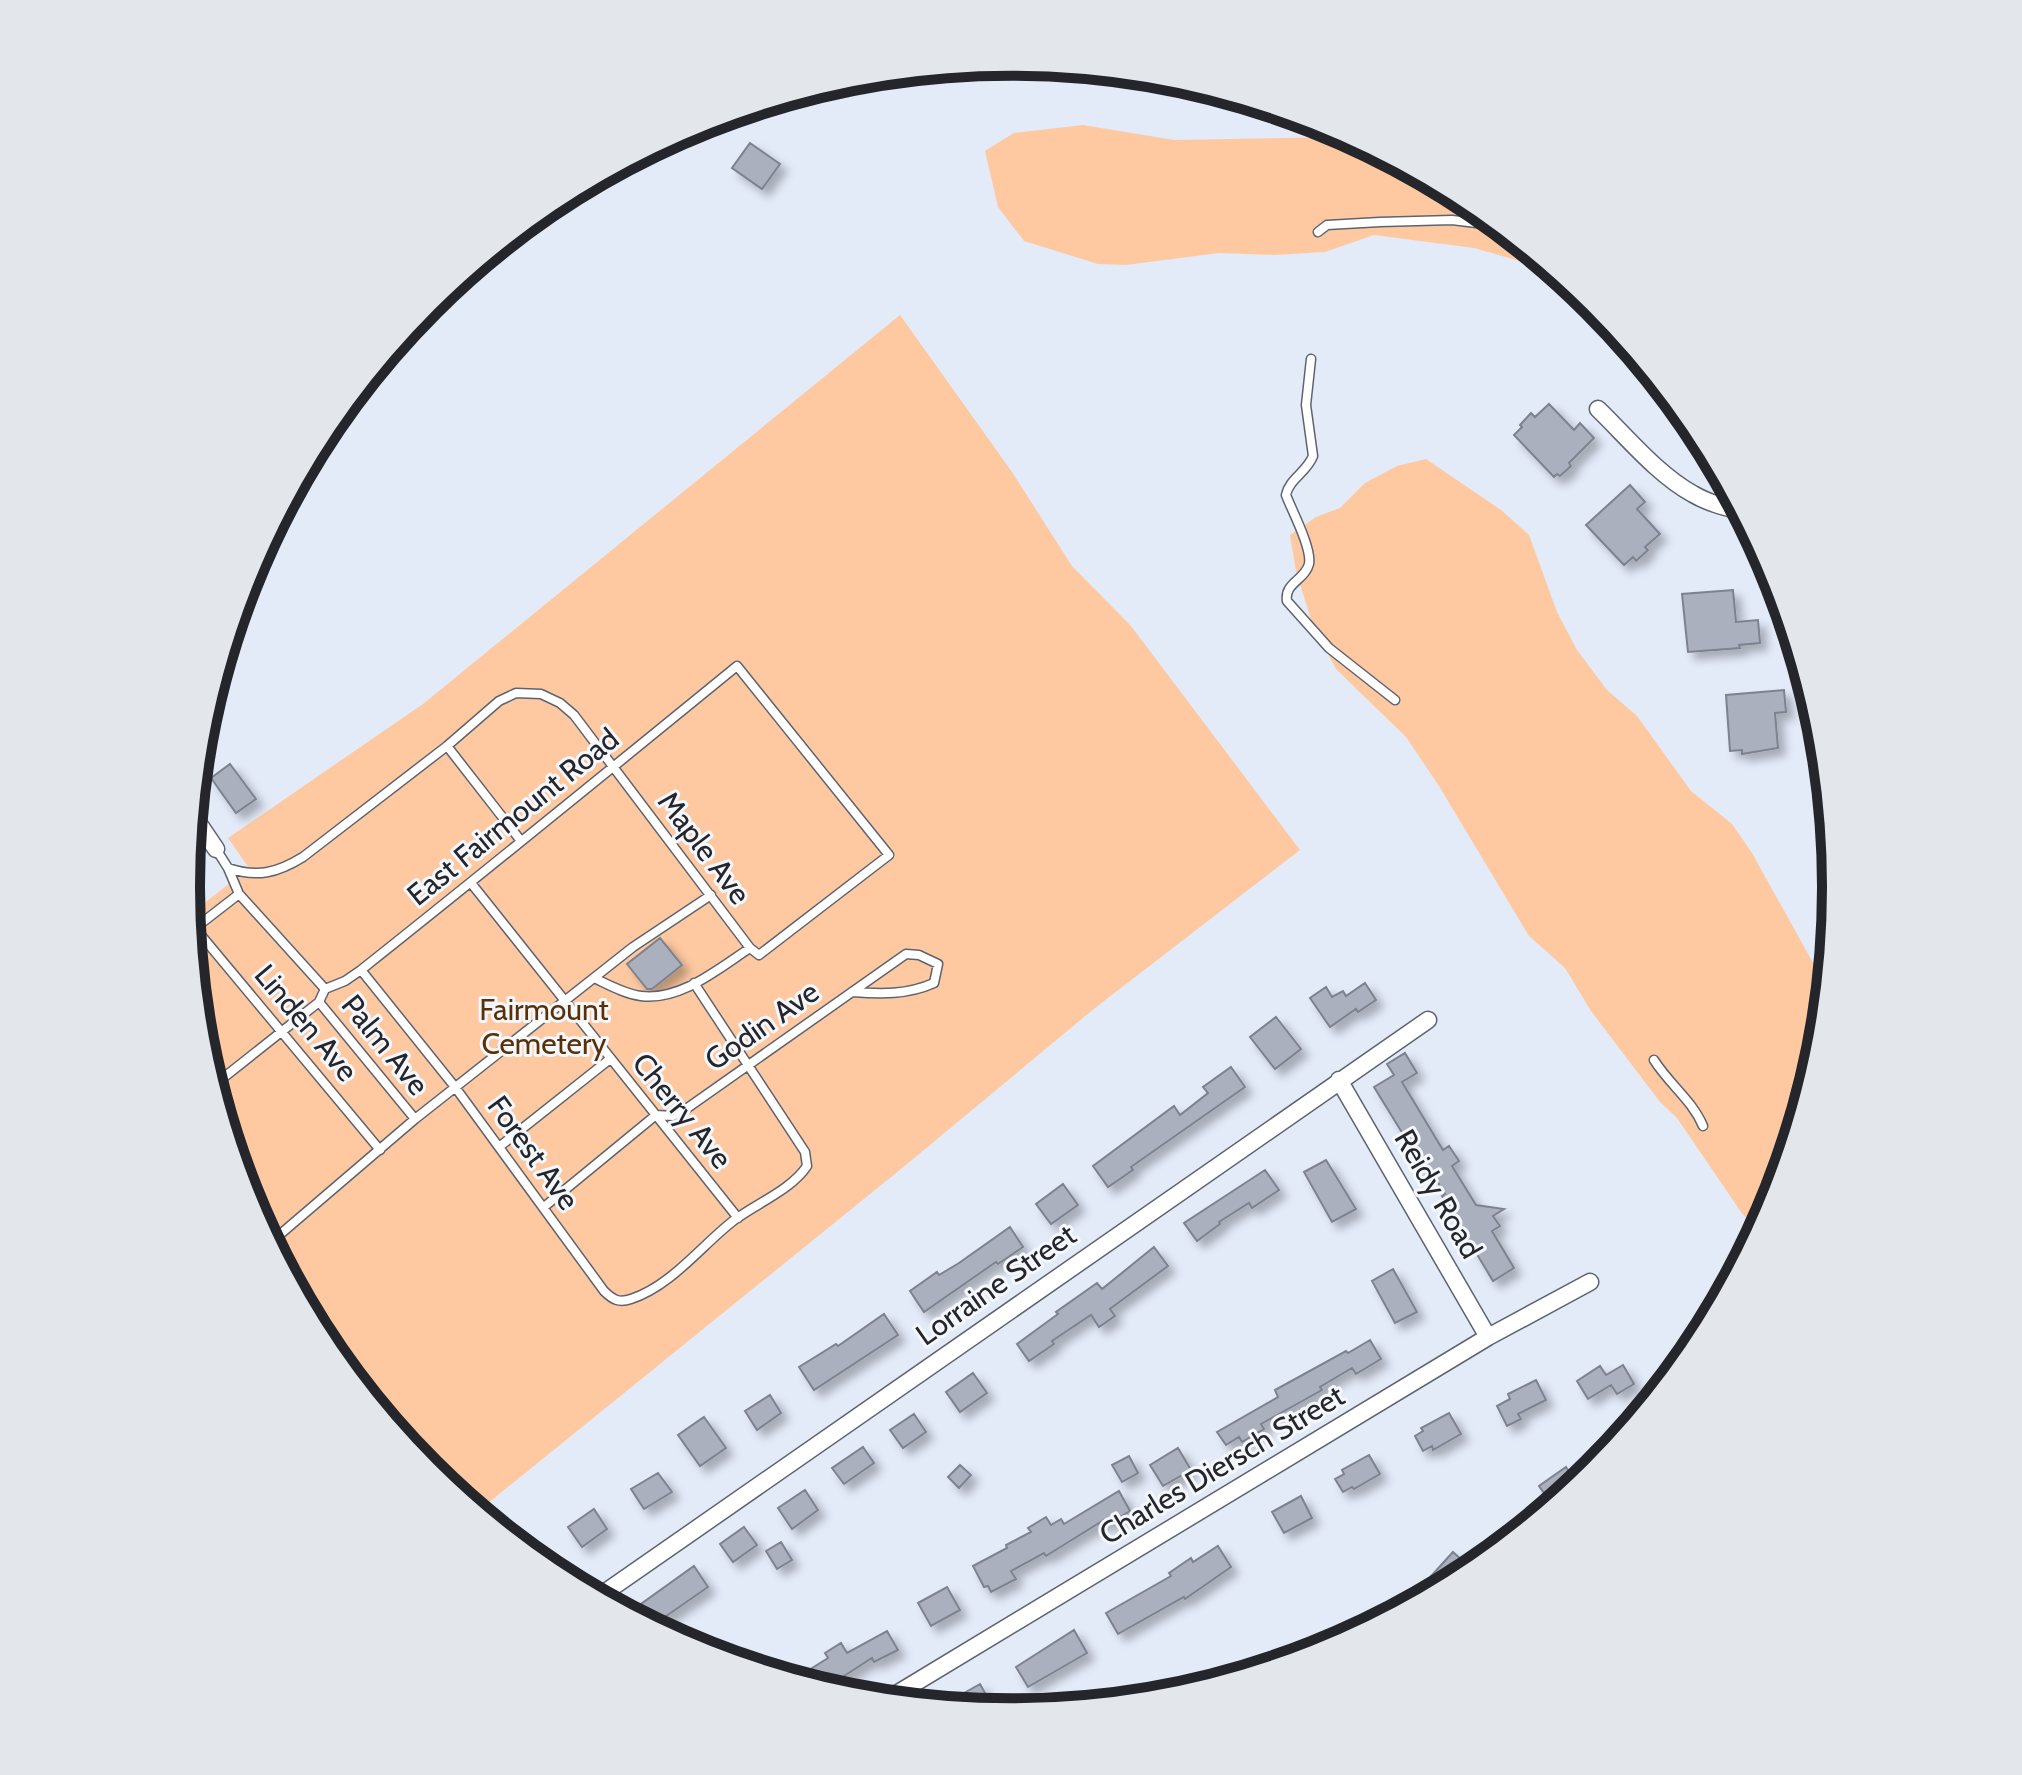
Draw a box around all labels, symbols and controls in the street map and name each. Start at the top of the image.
street label: East Fairmount Road [399,720,626,913]
street label: Maple Ave [650,784,759,911]
street label: Linden Ave [247,957,366,1089]
street label: Godin Ave [698,973,826,1078]
street label: Palm Ave [334,987,437,1102]
park label: Fairmount Cemetery [479,991,609,1062]
street label: Cherry Ave [625,1045,740,1176]
street label: Forest Ave [480,1088,587,1217]
street label: Reidy Road [1387,1123,1490,1265]
street label: Lorraine Street [909,1216,1083,1353]
street label: Charles Diersch Street [1093,1377,1351,1552]

